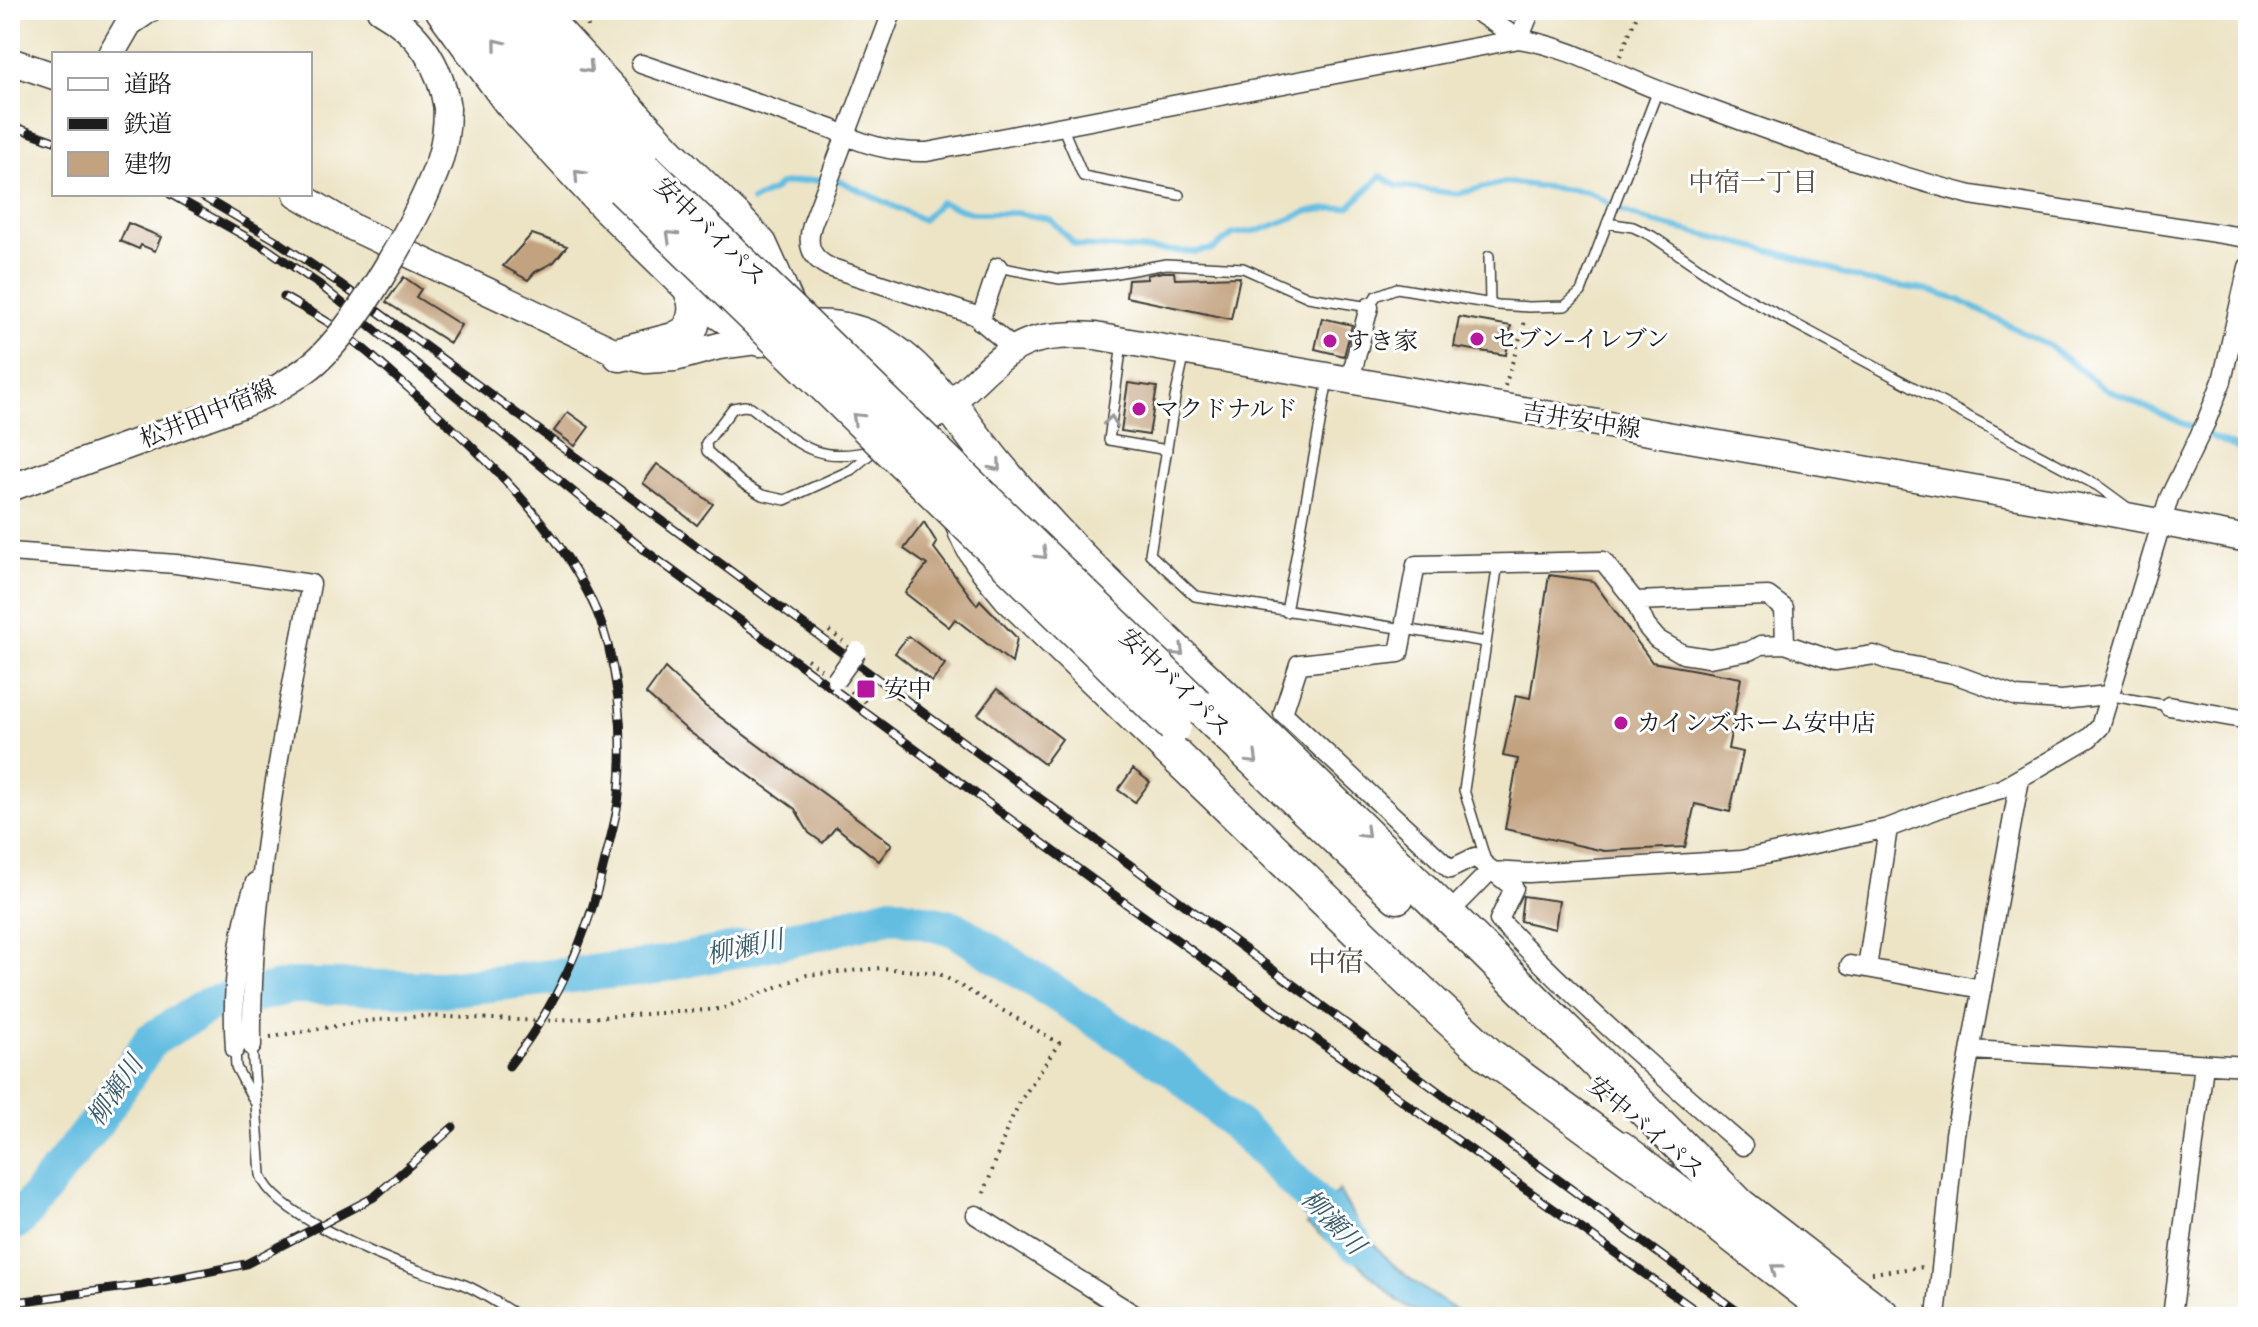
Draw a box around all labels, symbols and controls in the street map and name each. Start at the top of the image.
one-way arrow [493,38,508,53]
legend [52,52,312,196]
one-way arrow [579,58,593,73]
text: 道路 [124,68,172,101]
text: 鉄道 [124,108,172,141]
text: 建物 [124,148,172,181]
district label: 中宿一丁目 [1688,165,1818,200]
one-way arrow [573,170,588,184]
street label: 安中バイパス [647,170,773,294]
one-way arrow [666,231,680,245]
place label: セブン-イレブン [1493,323,1670,356]
place label: すき家 [1346,325,1418,358]
marker: セブン-イレブン [1468,330,1486,348]
marker: すき家 [1321,332,1339,350]
street label: 松井田中宿線 [135,372,281,456]
place label: マクドナルド [1155,393,1298,426]
street label: 吉井安中線 [1519,395,1643,447]
marker: マクドナルド [1130,400,1148,418]
one-way arrow [852,413,866,427]
one-way arrow [1103,414,1120,427]
one-way arrow [986,457,1001,472]
one-way arrow [1033,545,1047,559]
street label: 安中バイパス [1112,621,1238,745]
one-way arrow [1170,642,1184,657]
place label: 安中 [884,673,932,706]
marker: 安中 [855,678,877,700]
place label: カインズホーム安中店 [1637,707,1876,740]
marker: カインズホーム安中店 [1612,714,1630,732]
one-way arrow [1244,749,1258,764]
one-way arrow [1356,824,1370,838]
water label: 柳瀬川 [703,921,790,972]
district label: 中宿 [1308,943,1364,981]
water label: 柳瀬川 [79,1046,153,1133]
street label: 安中バイパス [1580,1069,1712,1187]
water label: 柳瀬川 [1293,1182,1375,1264]
one-way arrow [1770,1265,1785,1279]

